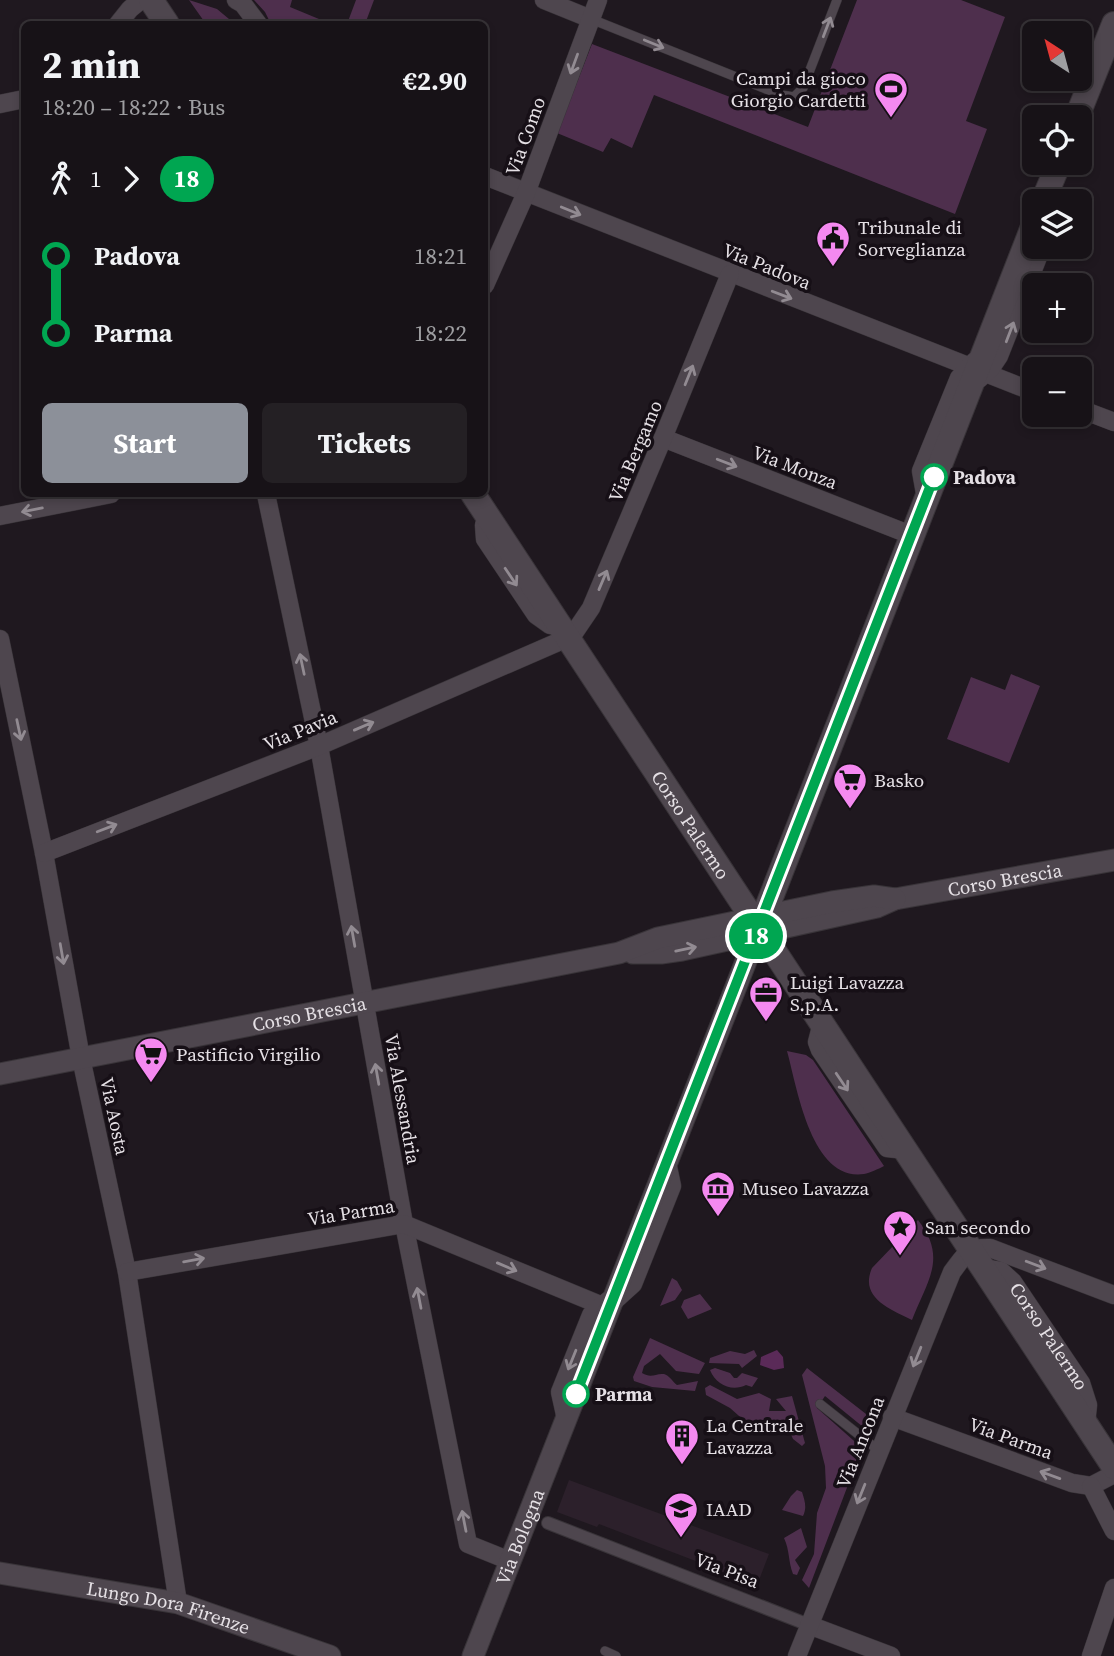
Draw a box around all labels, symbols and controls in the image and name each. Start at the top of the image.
one-way arrow [821,17,834,39]
north arrow [1022,21,1092,91]
map controls [1022,21,1092,427]
text: 2 min [42,39,141,91]
one-way arrow [643,39,665,52]
one-way arrow [567,52,580,74]
text: €2.90 [403,63,467,99]
place label: Campi da gioco Giorgio Cardetti [731,65,866,113]
sports icon: Campi da gioco Giorgio Cardetti [872,70,910,119]
text: 18:20 – 18:22 · Bus [42,91,225,123]
street label: Via Como [499,93,551,179]
button: locate [1022,105,1092,175]
icon: walk [42,160,80,198]
icon: forward [112,160,150,198]
text: 18 [174,162,200,195]
text: 1 [90,163,102,195]
button: layers [1022,189,1092,259]
one-way arrow [559,206,581,219]
place label: Tribunale di Sorveglianza [858,214,966,262]
public building icon: Tribunale di Sorveglianza [814,219,852,268]
street label: Via Padova [719,237,815,296]
text: Padova [94,238,180,274]
text: 18:21 [414,240,467,272]
button: + [1022,273,1092,343]
one-way arrow [771,289,793,302]
text: Parma [94,315,173,351]
text: 18:22 [414,317,467,349]
one-way arrow [1004,321,1017,343]
button: − [1022,357,1092,427]
one-way arrow [683,365,696,386]
street label: Via Bergamo [602,396,668,506]
button: Start [42,403,248,483]
button: Tickets [262,403,467,483]
street label: Via Monza [749,439,842,495]
one-way arrow [716,458,737,471]
marker: Padova [921,464,947,490]
place label: Padova [953,464,1017,490]
one-way arrow [21,503,44,517]
one-way arrow [504,567,518,586]
one-way arrow [597,570,610,591]
one-way arrow [295,653,308,676]
street label: Via Pavia [259,703,341,757]
one-way arrow [12,718,26,741]
one-way arrow [353,719,374,732]
supermarket icon: Basko [831,761,869,810]
street label: Corso Palermo [646,765,736,884]
place label: Basko [874,767,924,793]
one-way arrow [96,821,118,834]
street label: Corso Brescia [945,856,1064,902]
line badge: 18 [724,913,788,959]
text: 18 [743,919,769,952]
one-way arrow [346,925,359,948]
one-way arrow [674,941,697,955]
one-way arrow [56,942,69,964]
place label: Luigi Lavazza S.p.A. [790,969,904,1017]
office icon: Luigi Lavazza S.p.A. [747,974,785,1023]
street label: Corso Brescia [250,990,369,1037]
street label: Via Alessandria [379,1032,427,1166]
supermarket icon: Pastificio Virgilio [132,1035,170,1084]
place label: Pastificio Virgilio [176,1041,321,1067]
one-way arrow [370,1063,384,1086]
one-way arrow [835,1072,850,1091]
street label: Via Aosta [94,1075,136,1158]
museum icon: Museo Lavazza [699,1169,737,1218]
place label: Museo Lavazza [742,1175,870,1201]
street label: Via Parma [306,1192,397,1232]
place icon: San secondo [881,1208,919,1257]
place label: San secondo [925,1214,1031,1240]
one-way arrow [182,1253,205,1266]
one-way arrow [1024,1260,1046,1272]
one-way arrow [496,1261,518,1274]
street label: Corso Palermo [1004,1277,1095,1393]
one-way arrow [412,1287,426,1310]
one-way arrow [909,1346,922,1367]
one-way arrow [565,1349,578,1371]
marker: Parma [563,1381,589,1407]
place label: Parma [595,1381,653,1407]
street label: Via Ancona [830,1392,890,1492]
street label: Via Parma [965,1411,1057,1465]
place label: La Centrale Lavazza [706,1412,804,1460]
building icon: La Centrale Lavazza [663,1417,701,1466]
one-way arrow [1040,1468,1062,1480]
one-way arrow [854,1482,867,1504]
street label: Via Bologna [489,1485,551,1589]
school or university icon: IAAD [662,1490,700,1539]
place label: IAAD [706,1496,752,1522]
one-way arrow [456,1510,470,1533]
street label: Via Pisa [691,1546,763,1594]
street label: Lungo Dora Firenze [85,1575,253,1640]

